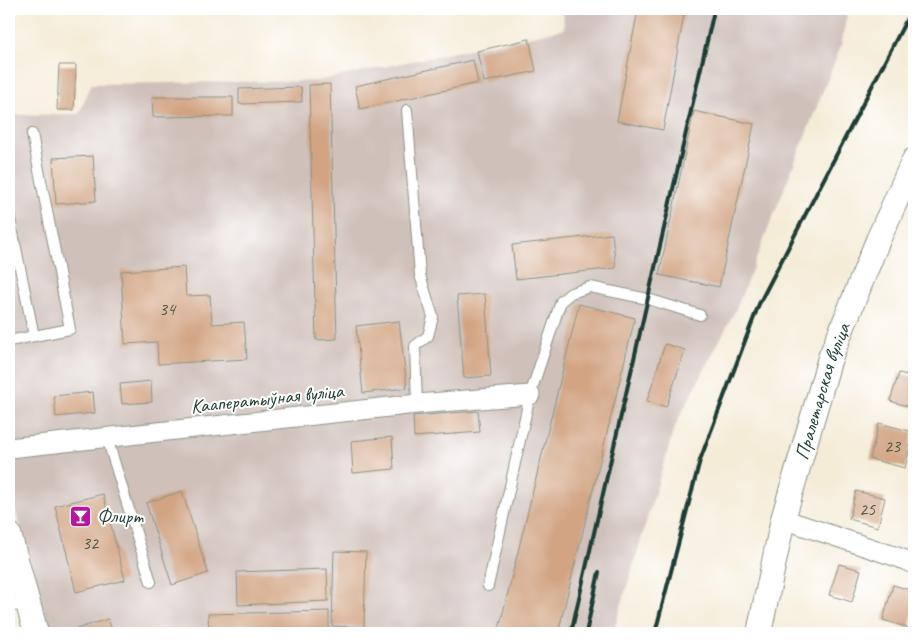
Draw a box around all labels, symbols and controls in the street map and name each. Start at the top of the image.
house number: 34 [159,298,177,320]
street label: Пралетарская вуліца [789,318,856,463]
street label: Кааператыўная вуліца [190,378,346,419]
house number: 23 [884,435,902,457]
house number: 25 [859,498,876,520]
bar icon: Флирт [69,504,93,528]
place label: Флирт [97,504,144,529]
house number: 32 [82,532,100,554]

